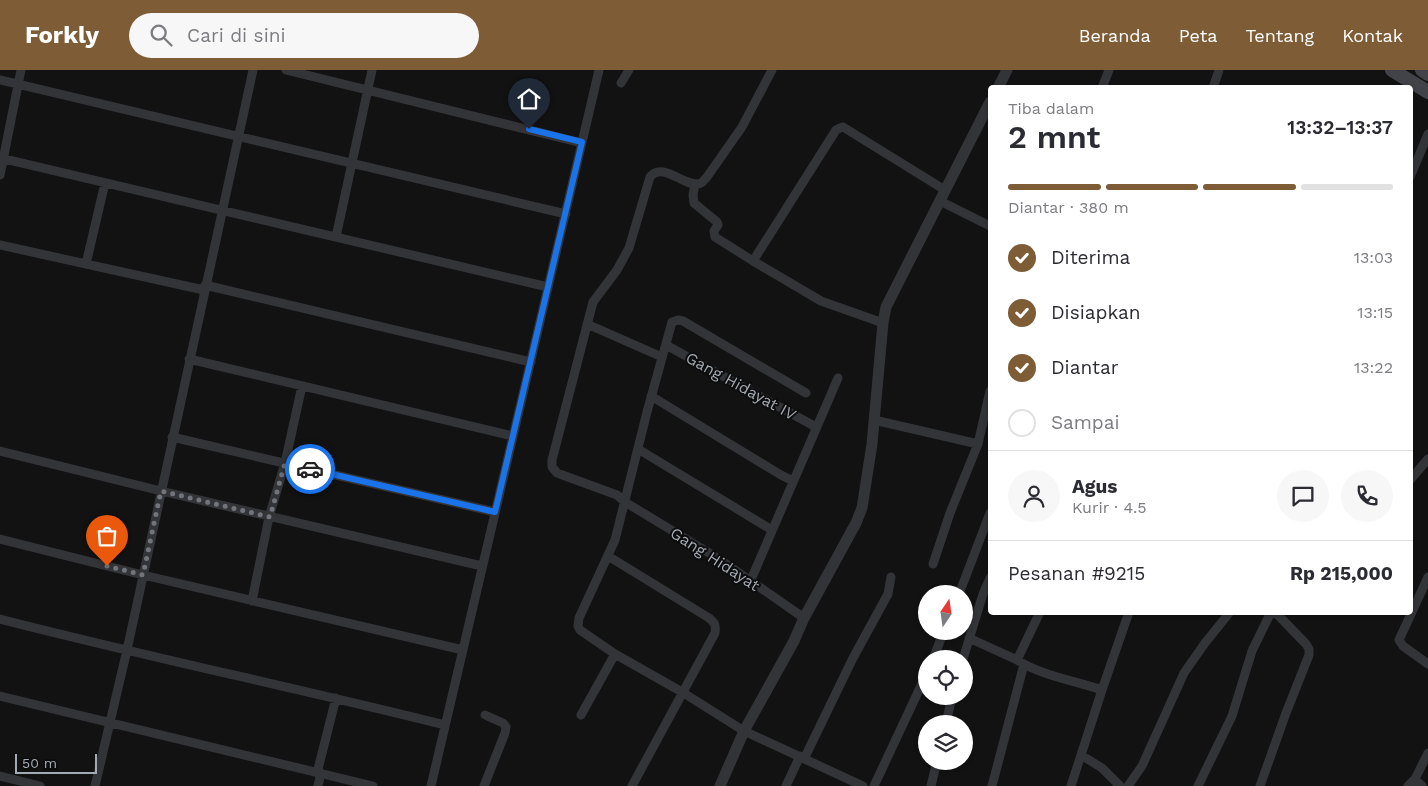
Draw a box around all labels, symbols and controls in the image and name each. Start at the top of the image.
search box [129,13,479,58]
text: Forkly [25,21,99,49]
icon: search [147,21,175,49]
text: Cari di sini [187,24,286,47]
text: Beranda [1079,25,1151,46]
text: Peta [1179,25,1217,46]
text: Tentang [1245,25,1314,46]
text: Kontak [1342,25,1403,46]
pin [508,78,550,129]
icon: home [515,85,543,113]
text: Tiba dalam [1008,99,1094,118]
text: 13:32–13:37 [1287,116,1393,139]
text: 2 mnt [1008,118,1100,156]
text: Diantar · 380 m [1008,198,1129,217]
icon: check [1008,244,1036,272]
text: Diterima [1051,246,1130,269]
text: 13:03 [1354,248,1393,267]
icon: check [1008,299,1036,327]
text: Disiapkan [1051,301,1141,324]
text: 13:15 [1357,303,1393,322]
street label: Gang Hidayat IV [683,348,799,424]
icon: check [1008,354,1036,382]
text: Diantar [1051,356,1119,379]
text: 13:22 [1354,358,1393,377]
text: Sampai [1051,411,1120,434]
courier [285,444,335,494]
icon: car [296,455,324,483]
button: person [1008,470,1060,522]
button: chat [1277,470,1329,522]
button: phone [1341,470,1393,522]
text: Agus [1072,475,1117,498]
text: Kurir · 4.5 [1072,498,1147,517]
pin [86,515,128,566]
icon: bag [93,522,121,550]
street label: Gang Hidayat [667,523,763,595]
text: Pesanan #9215 [1008,562,1145,585]
text: Rp 215,000 [1290,562,1393,585]
north arrow [918,585,972,640]
map controls [918,585,973,770]
button: locate [918,650,973,705]
button: layers [918,715,973,770]
scale bar [15,751,98,774]
text: 50 m [22,755,57,771]

